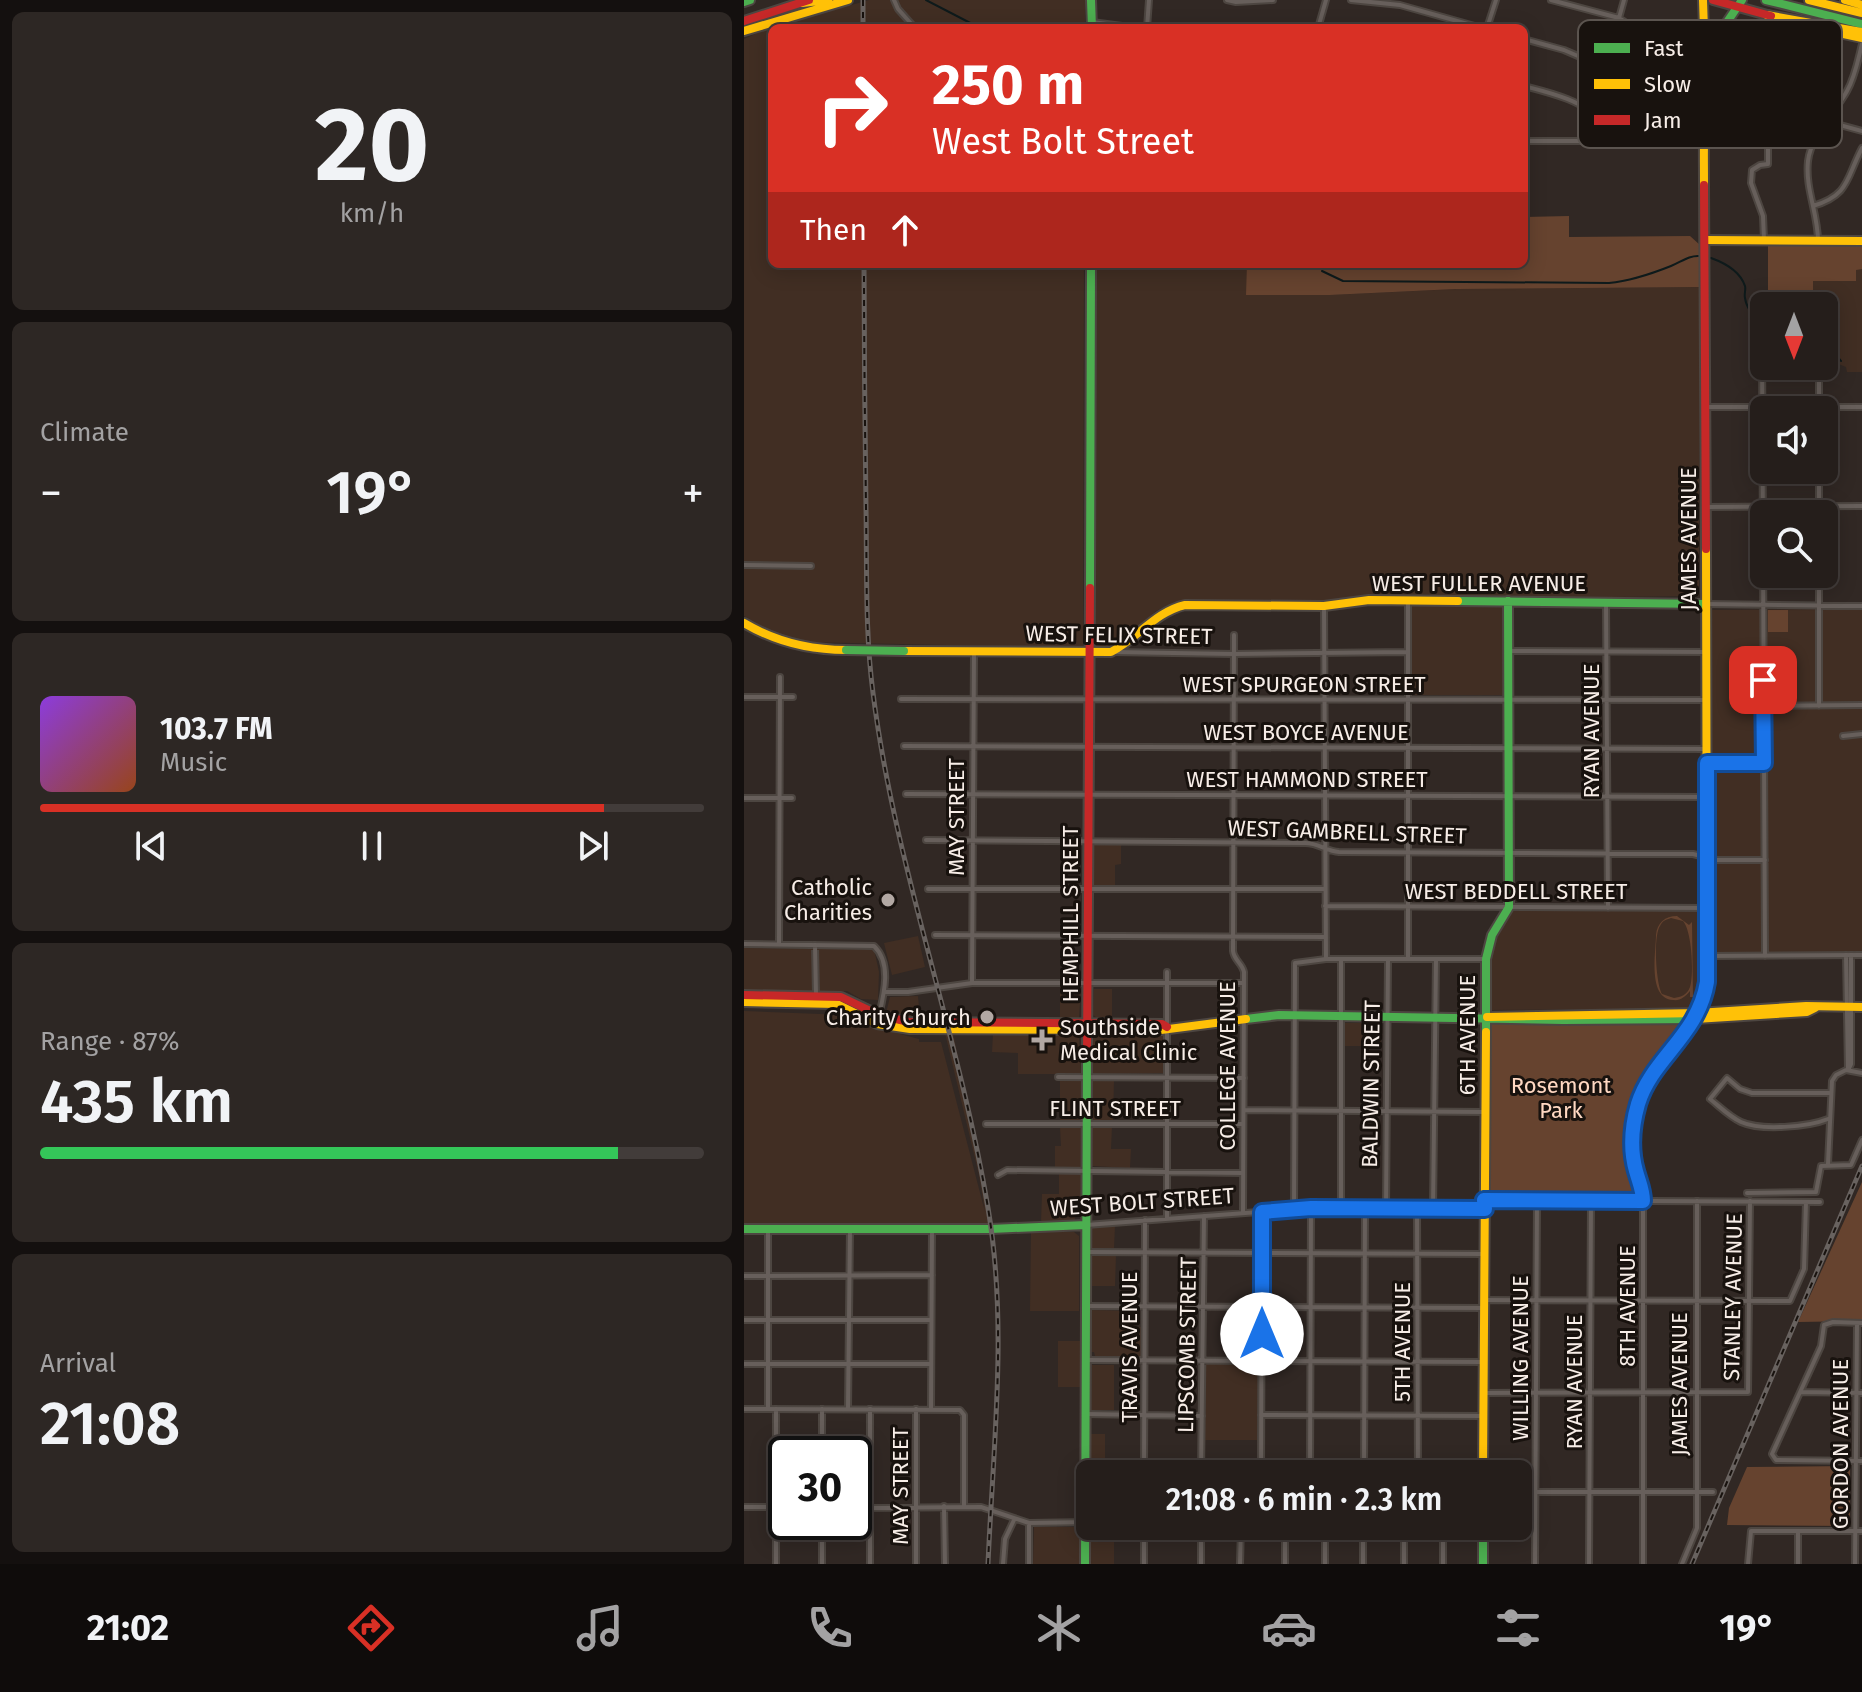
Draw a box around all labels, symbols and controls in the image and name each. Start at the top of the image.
legend [1578,20,1842,148]
text: Fast [1644,35,1684,62]
text: 250 m [932,52,1084,119]
icon: right [800,56,904,160]
text: Slow [1644,71,1691,98]
text: 20 [315,83,429,208]
text: Jam [1644,107,1682,134]
text: West Bolt Street [932,120,1194,164]
text: km/h [340,198,404,229]
icon: ahead [883,208,927,252]
text: Then [800,212,867,248]
north arrow [1750,292,1838,380]
map controls [1750,292,1838,588]
button: sound [1750,396,1838,484]
text: Climate [40,417,129,448]
text: 19° [326,457,418,529]
text: − [40,467,62,520]
text: + [682,467,704,520]
street label: JAMES AVENUE [1675,467,1702,611]
button: search [1750,500,1838,588]
street label: WEST FULLER AVENUE [1372,570,1586,597]
street label: WEST FELIX STREET [1025,620,1213,650]
pin [1729,646,1797,714]
icon: arrive [1741,658,1785,702]
street label: RYAN AVENUE [1578,664,1605,798]
street label: WEST SPURGEON STREET [1182,671,1426,698]
text: 103.7 FM [160,711,273,747]
street label: WEST BOYCE AVENUE [1203,719,1409,746]
text: Music [160,747,227,778]
street label: MAY STREET [943,758,970,876]
street label: WEST HAMMOND STREET [1186,766,1428,793]
street label: WEST GAMBRELL STREET [1227,814,1468,850]
icon: previous [129,824,173,868]
icon: pause [350,824,394,868]
icon: next [571,824,615,868]
street label: HEMPHILL STREET [1057,825,1084,1002]
place label: Catholic Charities [784,874,872,926]
street label: WEST BEDDELL STREET [1405,878,1628,905]
marker: Catholic Charities [879,891,897,909]
street label: 6TH AVENUE [1454,975,1481,1095]
street label: COLLEGE AVENUE [1214,981,1241,1151]
street label: BALDWIN STREET [1356,999,1386,1168]
place label: Charity Church [826,1004,971,1031]
marker: Charity Church [978,1008,996,1026]
place label: Southside Medical Clinic [1060,1014,1197,1066]
text: Range · 87% [40,1026,179,1057]
marker: Southside Medical Clinic [1031,1029,1053,1051]
text: 435 km [40,1066,233,1138]
park label: Rosemont Park [1511,1072,1611,1124]
street label: FLINT STREET [1049,1095,1181,1122]
street label: WEST BOLT STREET [1049,1182,1236,1222]
street label: STANLEY AVENUE [1718,1213,1748,1381]
street label: 8TH AVENUE [1614,1245,1641,1367]
street label: LIPSCOMB STREET [1172,1256,1202,1433]
street label: TRAVIS AVENUE [1116,1271,1143,1423]
street label: WILLING AVENUE [1507,1275,1534,1441]
street label: 5TH AVENUE [1389,1282,1416,1402]
position arrow [1220,1292,1304,1376]
street label: JAMES AVENUE [1666,1312,1693,1456]
street label: RYAN AVENUE [1561,1315,1588,1449]
text: Arrival [40,1348,116,1379]
street label: GORDON AVENUE [1827,1359,1854,1529]
text: 21:08 [40,1388,180,1460]
street label: MAY STREET [887,1427,914,1545]
speed limit sign: 30 [768,1436,872,1540]
text: 21:08 · 6 min · 2.3 km [1166,1482,1442,1518]
icon: directions [343,1600,399,1656]
icon: music [572,1600,628,1656]
icon: phone [802,1600,858,1656]
icon: climate [1031,1600,1087,1656]
icon: car [1261,1600,1317,1656]
icon: filters [1490,1600,1546,1656]
text: 21:02 [87,1606,169,1650]
text: 19° [1720,1606,1775,1650]

